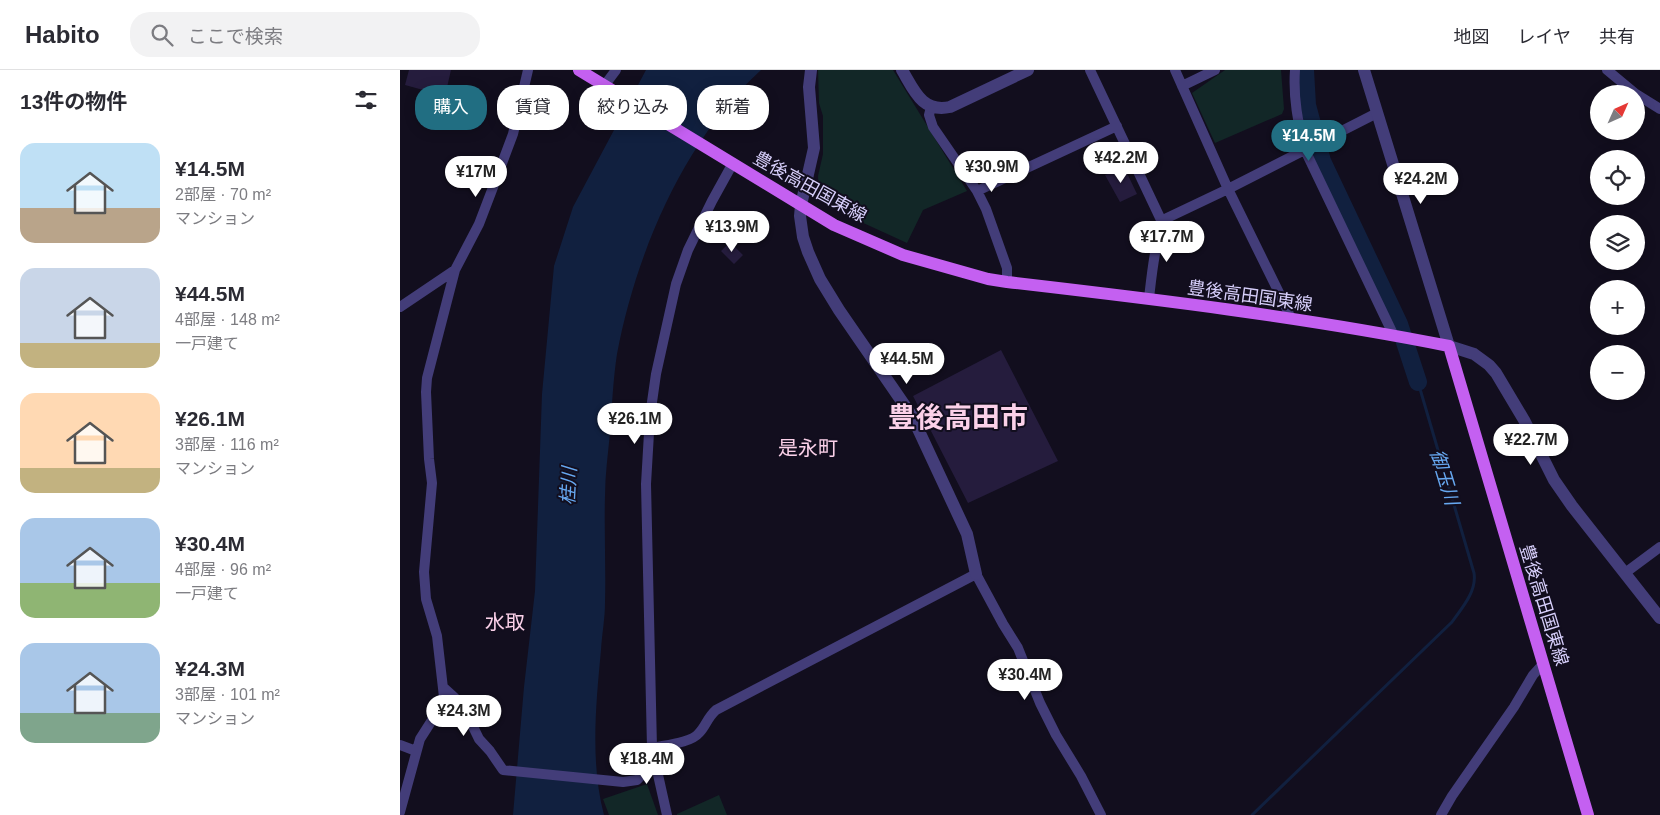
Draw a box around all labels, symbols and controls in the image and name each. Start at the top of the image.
search box [130,12,480,57]
text: Habito [25,21,100,48]
icon: search [148,21,176,49]
text: ここで検索 [188,26,283,47]
text: 地図 [1454,27,1490,47]
text: レイヤ [1518,27,1571,47]
text: 共有 [1599,27,1635,47]
chip: 購入 [415,85,487,130]
chip: 賃貸 [497,85,569,130]
chip: 絞り込み [579,85,687,130]
chip: 新着 [697,85,769,130]
north arrow [1590,85,1645,140]
map controls [1590,85,1645,400]
icon: filters [352,86,380,114]
text: 13件の物件 [20,90,127,113]
pin: ¥14.5M [1268,119,1350,162]
text: ¥14.5M [1282,127,1336,144]
pin: ¥42.2M [1080,142,1162,184]
street label: 豊後高田国東線 [750,148,870,226]
text: ¥42.2M [1094,149,1148,166]
pin: ¥30.9M [951,150,1033,193]
button: locate [1590,150,1645,205]
pin: ¥17M [446,156,506,198]
text: ¥14.5M [175,157,245,180]
text: ¥30.9M [965,158,1019,175]
pin: ¥24.2M [1380,162,1462,205]
icon: home [60,163,120,223]
text: ¥17M [456,163,496,180]
text: ¥24.2M [1394,170,1448,187]
text: 2部屋 · 70 m² [175,186,271,203]
text: マンション [175,210,255,227]
pin: ¥13.9M [691,210,773,253]
button: layers [1590,215,1645,270]
text: ¥13.9M [705,218,759,235]
pin: ¥17.7M [1126,220,1208,263]
text: ¥17.7M [1140,228,1194,245]
street label: 豊後高田国東線 [1186,277,1314,315]
button: + [1590,280,1645,335]
text: ¥44.5M [175,282,245,305]
icon: home [60,288,120,348]
text: 4部屋 · 148 m² [175,311,280,328]
text: 一戸建て [175,335,239,352]
pin: ¥44.5M [866,342,948,385]
button: − [1590,345,1645,400]
text: ¥44.5M [880,350,934,367]
pin: ¥26.1M [594,402,676,445]
district label: 豊後高田市 [888,402,1028,433]
text: ¥26.1M [175,407,245,430]
text: ¥26.1M [608,410,662,427]
icon: home [60,413,120,473]
pin: ¥22.7M [1490,424,1572,466]
text: ¥22.7M [1504,431,1558,448]
text: 3部屋 · 116 m² [175,436,279,453]
district label: 是永町 [778,437,838,459]
water label: 御玉川 [1426,447,1463,509]
text: マンション [175,460,255,477]
water label: 桂川 [557,465,580,506]
text: ¥30.4M [175,532,245,555]
icon: home [60,538,120,598]
street label: 豊後高田国東線 [1516,542,1572,668]
text: 4部屋 · 96 m² [175,561,271,578]
text: 一戸建て [175,585,239,602]
district label: 水取 [485,611,525,633]
text: ¥24.3M [175,657,245,680]
pin: ¥30.4M [984,658,1066,701]
icon: home [60,663,120,723]
text: ¥30.4M [998,666,1052,683]
text: 3部屋 · 101 m² [175,686,280,703]
pin: ¥24.3M [423,694,505,737]
text: ¥24.3M [437,702,491,719]
text: マンション [175,710,255,727]
pin: ¥18.4M [606,742,688,785]
text: ¥18.4M [620,750,674,767]

